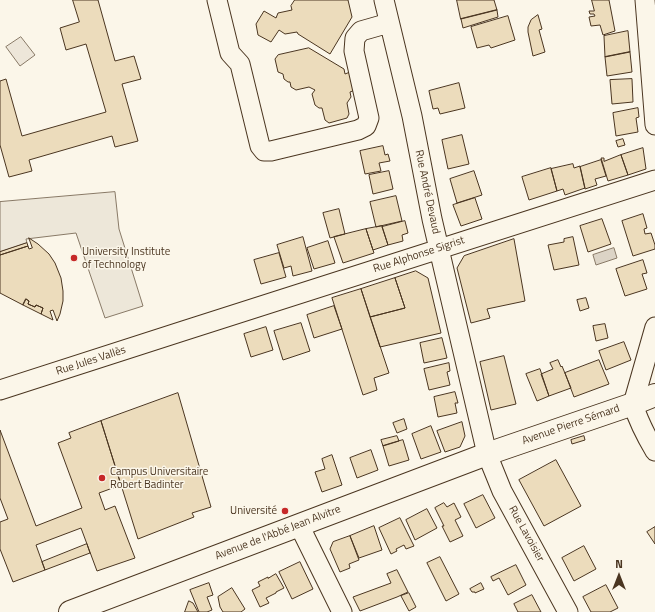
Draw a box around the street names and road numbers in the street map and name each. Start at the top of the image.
street label: Rue André Devaud [412,149,442,235]
street label: Rue Alphonse Sigrist [372,234,466,276]
street label: Rue Jules Vallès [54,344,128,378]
street label: Avenue Pierre Sémard [520,402,622,448]
street label: Avenue de l'Abbé Jean Alvitre [213,503,343,563]
street label: Rue Lavoisier [505,504,547,564]

